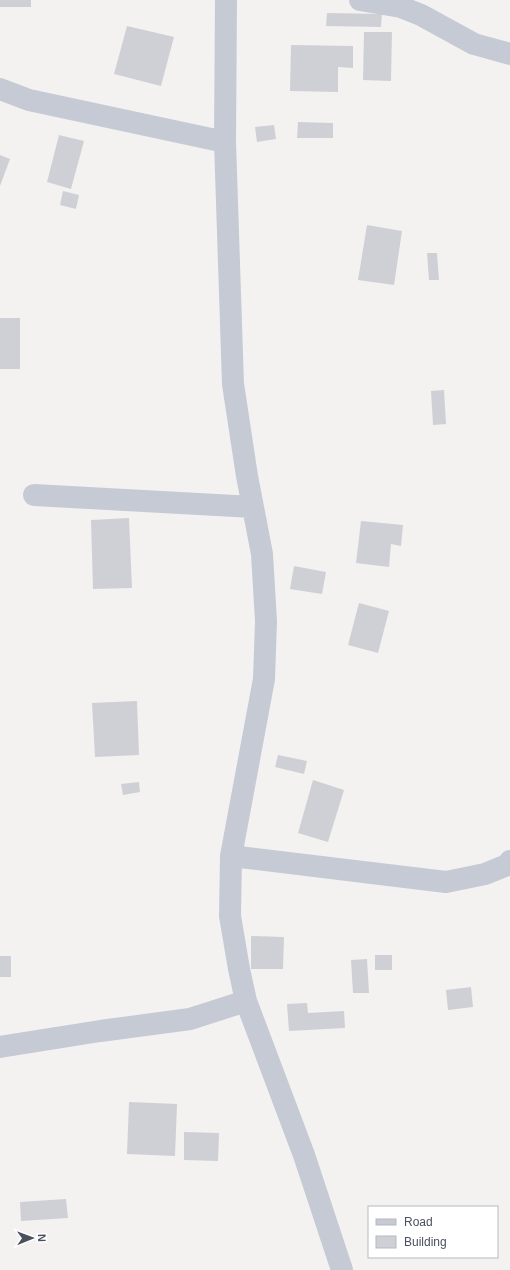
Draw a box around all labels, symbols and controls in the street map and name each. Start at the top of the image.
legend [368,1206,498,1258]
text: Road [404,1215,433,1229]
north arrow [12,1218,52,1258]
text: N [36,1234,48,1242]
text: Building [404,1235,447,1249]

